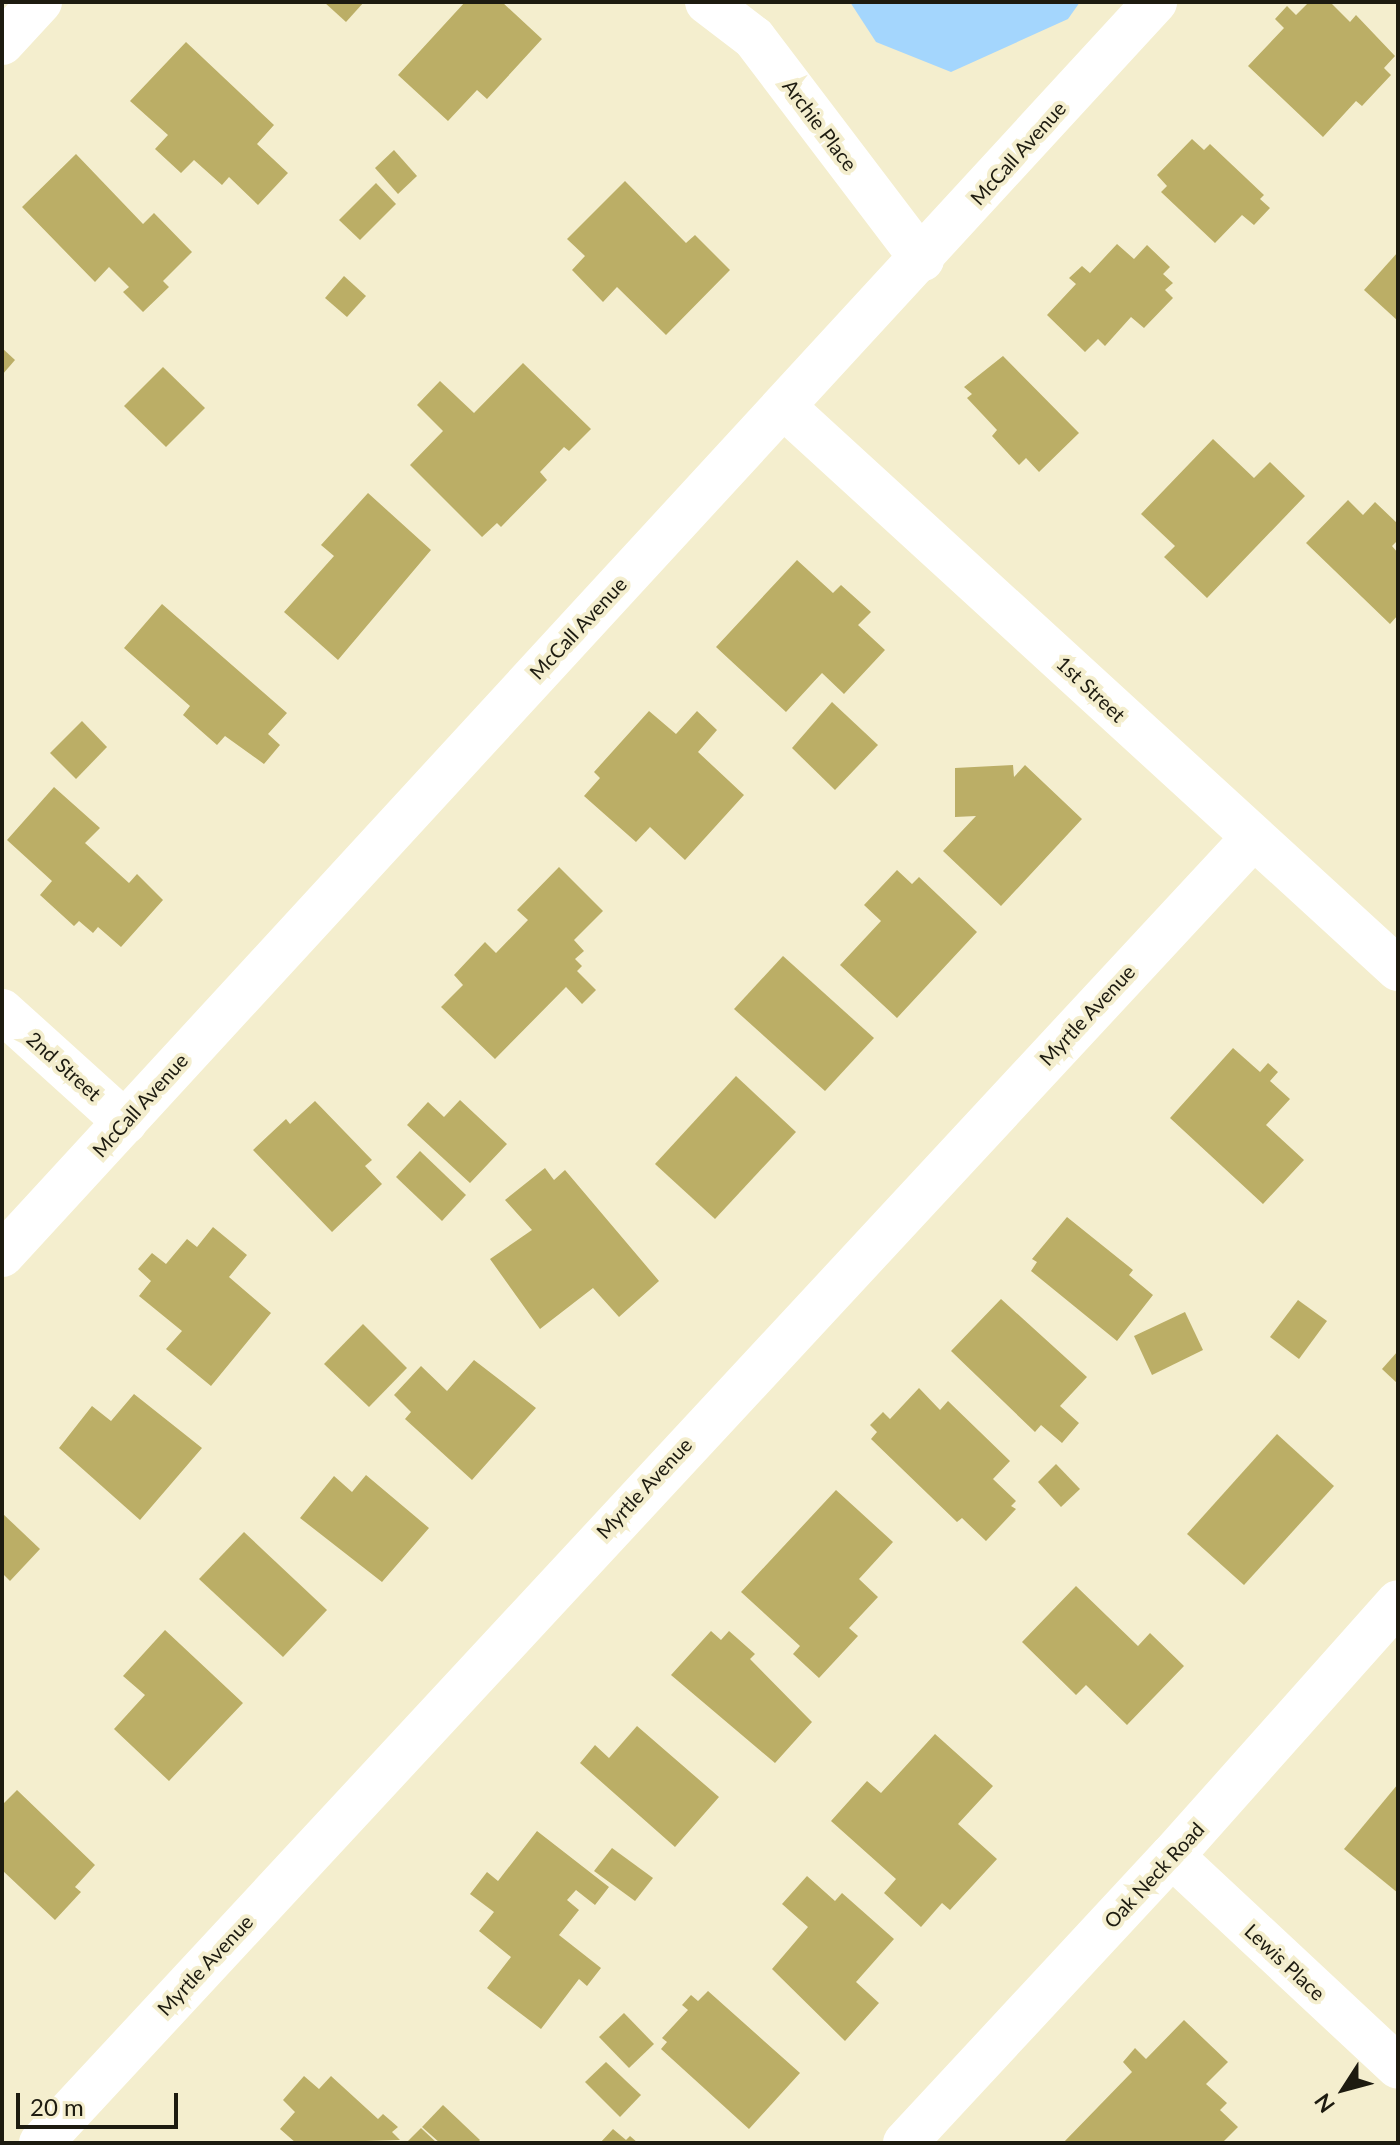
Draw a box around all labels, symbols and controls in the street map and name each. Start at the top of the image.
street label: Archie Place [778,75,862,175]
street label: McCall Avenue [965,96,1071,210]
street label: McCall Avenue [524,572,632,684]
street label: 1st Street [1052,651,1130,727]
street label: Myrtle Avenue [1034,959,1140,1071]
street label: 2nd Street [22,1026,106,1106]
street label: McCall Avenue [87,1048,193,1162]
street label: Myrtle Avenue [591,1432,697,1544]
street label: Oak Neck Road [1099,1817,1209,1933]
street label: Myrtle Avenue [152,1909,258,2021]
street label: Lewis Place [1240,1919,1330,2005]
north arrow [1304,2049,1384,2129]
scale bar [20,2077,182,2127]
text: N [1308,2089,1340,2118]
text: 20 m [30,2092,84,2121]

